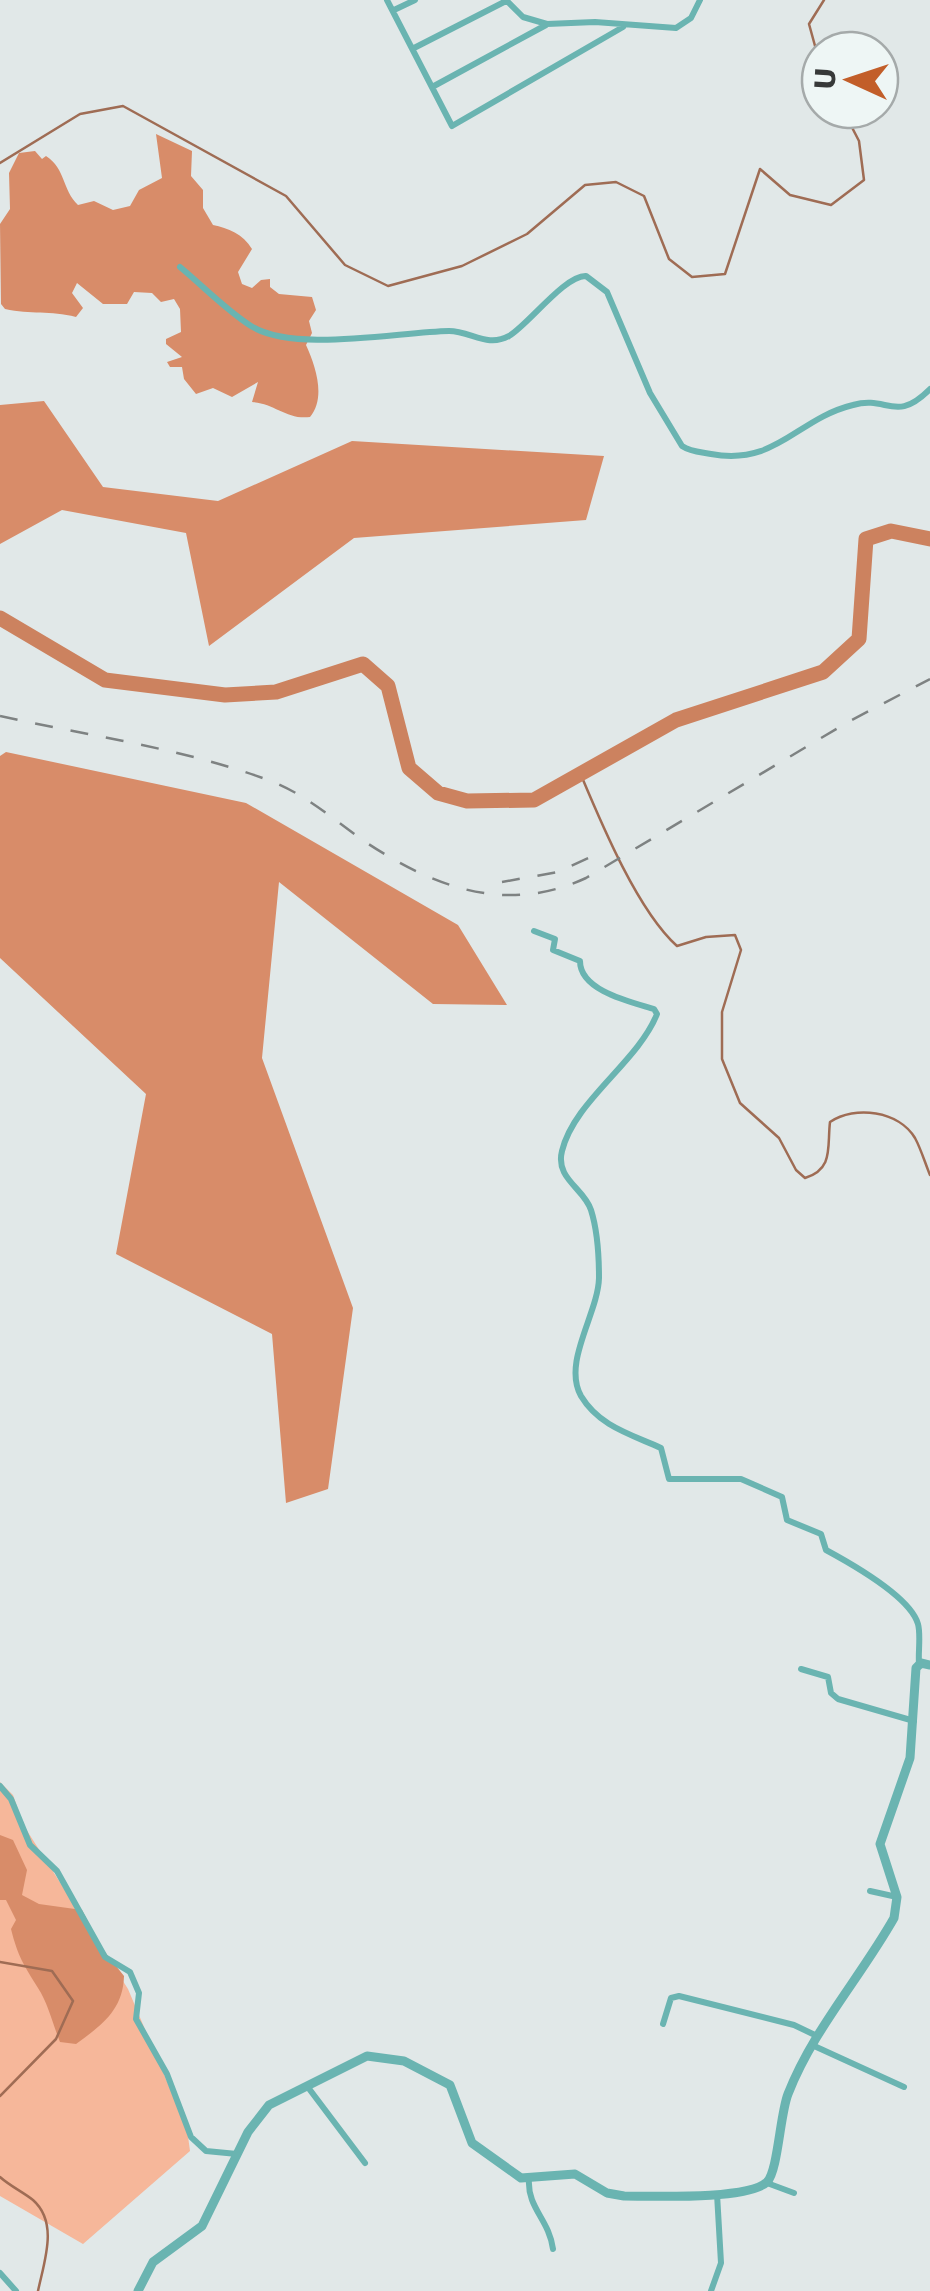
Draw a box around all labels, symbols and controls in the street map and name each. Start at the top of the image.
north arrow [800,30,900,130]
text: U [808,66,843,91]

